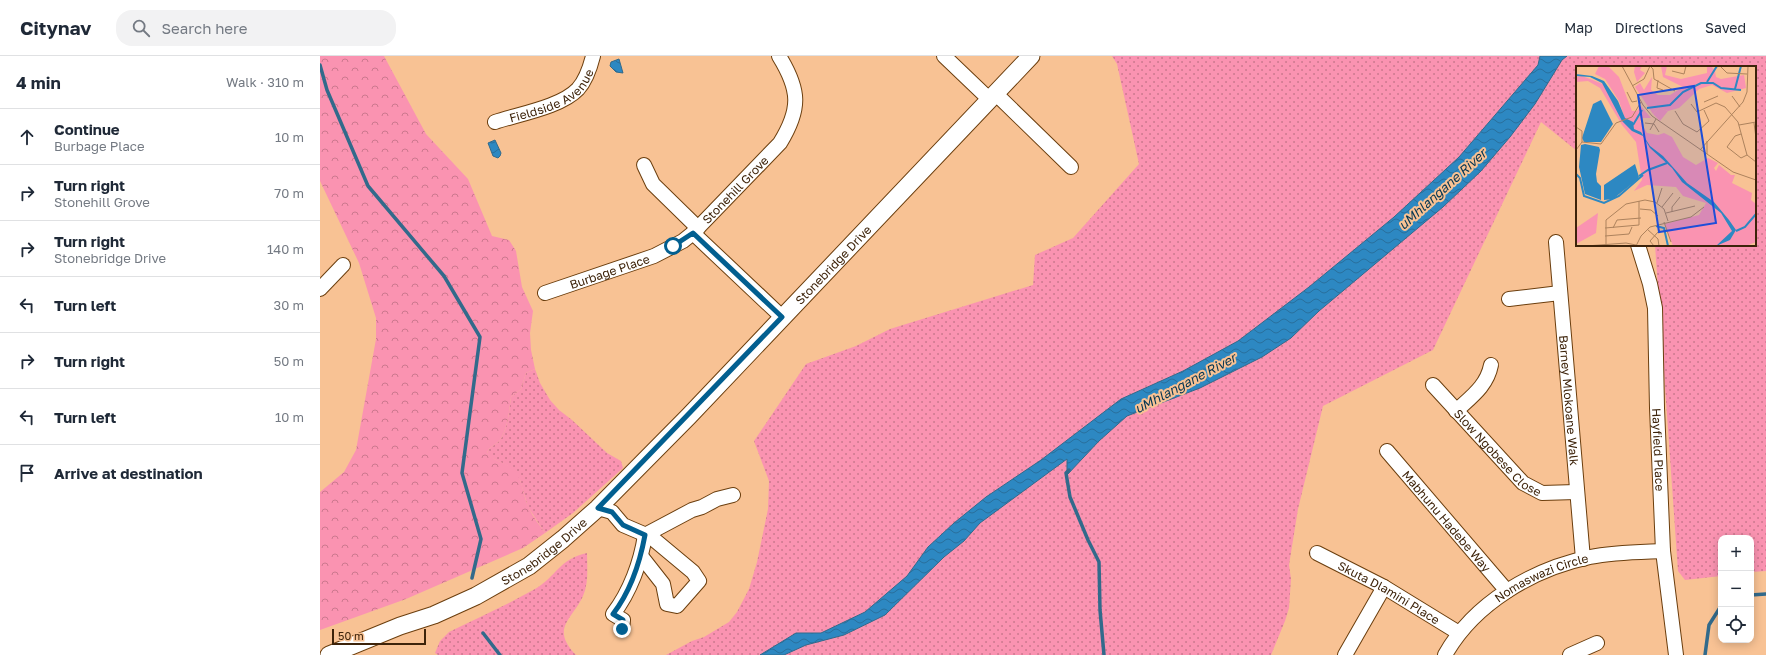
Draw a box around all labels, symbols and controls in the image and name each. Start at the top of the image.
search box [116,10,396,46]
text: Citynav [20,16,92,39]
icon: search [130,17,152,39]
text: Search here [162,19,247,37]
text: Map [1564,19,1593,36]
text: Directions [1615,19,1683,36]
text: Saved [1705,19,1746,36]
street label: Fieldside Avenue [507,66,596,125]
inset map [1576,66,1756,246]
text: 4 min [16,72,61,93]
text: Walk · 310 m [226,74,304,90]
text: Continue [54,120,120,138]
icon: ahead [16,126,38,148]
text: 10 m [275,129,304,145]
text: Burbage Place [54,138,144,154]
water label: uMhlangane River [1395,144,1491,233]
street label: Stonehill Grove [699,152,771,227]
text: Turn right [54,176,125,194]
icon: right [16,182,38,204]
text: 70 m [274,185,304,201]
text: Stonehill Grove [54,194,150,210]
street label: Stonebridge Drive [792,222,874,307]
text: Turn right [54,232,125,250]
route start [664,237,682,255]
icon: right [16,238,38,260]
text: 140 m [267,241,304,257]
text: Stonebridge Drive [54,250,166,266]
street label: Burbage Place [567,251,651,292]
icon: left [16,294,38,316]
text: Turn left [54,296,116,314]
text: 30 m [274,297,304,313]
street label: Barney Mlokoane Walk [1556,335,1583,467]
water label: uMhlangane River [1132,349,1240,417]
icon: right [16,350,38,372]
text: Turn right [54,352,125,370]
text: 50 m [274,353,304,369]
icon: left [16,406,38,428]
street label: Slow Ngobese Close [1451,406,1544,499]
text: Turn left [54,408,116,426]
street label: Hayfield Place [1650,408,1668,492]
text: 10 m [275,409,304,425]
icon: arrive [16,462,38,484]
text: Arrive at destination [54,464,203,482]
street label: Mabhunu Hadebe Way [1399,467,1495,575]
street label: Stonebridge Drive [498,514,590,588]
map controls [1718,535,1754,643]
button: + [1718,535,1754,571]
street label: Nomaswazi Circle [1491,550,1590,605]
street label: Skuta Dlamini Place [1336,557,1443,627]
button: − [1718,571,1754,607]
button: locate [1718,607,1754,643]
route end [613,620,631,638]
scale bar [332,627,426,646]
text: 50 m [338,629,364,642]

